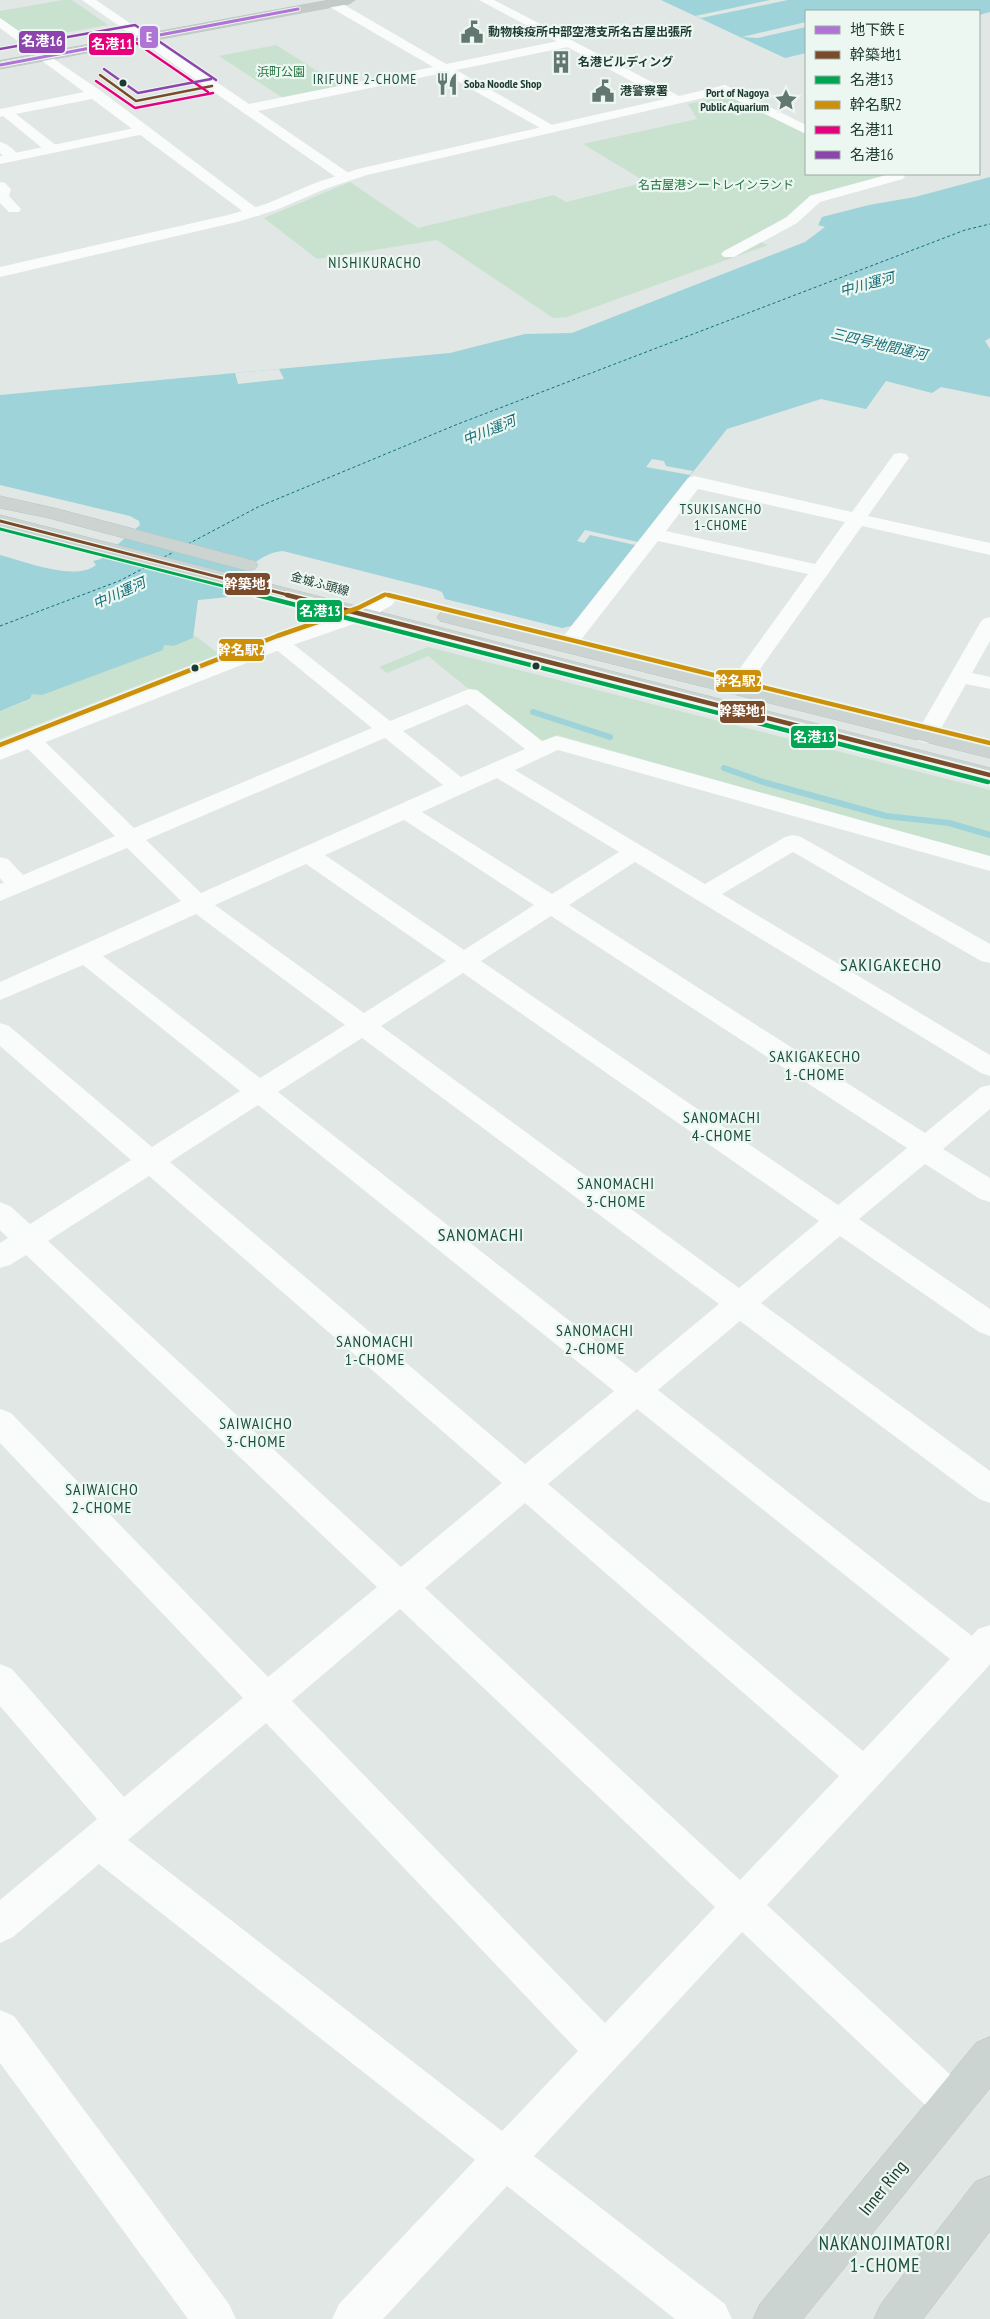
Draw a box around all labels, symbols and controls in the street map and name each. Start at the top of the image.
legend [805,10,980,175]
public building icon: 動物検疫所中部空港支所名古屋出張所 [459,19,485,45]
text: 地下鉄 E [850,20,905,39]
place label: 動物検疫所中部空港支所名古屋出張所 [488,24,692,39]
line badge: E [139,25,159,49]
text: E [146,28,152,46]
line badge: 名港16 [18,30,66,54]
text: 名港16 [21,32,63,50]
line badge: 名港11 [88,32,135,56]
text: 名港11 [91,35,133,53]
text: 幹築地1 [850,45,902,64]
building icon: 名港ビルディング [548,49,574,75]
place label: 名港ビルディング [578,54,673,69]
park label: 浜町公園 [257,64,305,79]
district label: IRIFUNE 2-CHOME [313,70,417,88]
text: 名港13 [850,70,894,89]
restaurant icon: Soba Noodle Shop [434,71,460,97]
place label: Soba Noodle Shop [464,76,542,91]
unlabelled marker [118,78,128,88]
public building icon: 港警察署 [590,78,616,104]
place label: 港警察署 [620,83,668,98]
place label: Port of Nagoya Public Aquarium [700,85,769,114]
place icon: Port of Nagoya Public Aquarium [773,87,799,113]
text: 幹名駅2 [850,95,902,114]
text: 名港11 [850,120,894,139]
text: 名港16 [850,145,894,164]
park label: 名古屋港シートレインランド [638,177,794,192]
district label: NISHIKURACHO [328,253,422,272]
water label: 中川運河 [838,267,899,300]
water label: 三四号地間運河 [829,324,932,364]
water label: 中川運河 [460,410,521,449]
district label: TSUKISANCHO 1-CHOME [680,500,762,534]
street label: 金城ふ頭線 [289,569,351,599]
water label: 中川運河 [90,572,151,613]
line badge: 幹築地1 [224,572,271,596]
text: 幹築地1 [224,575,272,593]
line badge: 名港13 [296,599,343,623]
text: 名港13 [299,602,341,620]
line badge: 幹名駅2 [218,638,265,662]
text: 幹名駅2 [217,641,265,659]
unlabelled marker [531,661,541,671]
unlabelled marker [190,663,200,673]
line badge: 幹名駅2 [715,669,762,693]
text: 幹名駅2 [714,672,762,690]
line badge: 幹築地1 [719,700,766,724]
text: 幹築地1 [718,702,766,720]
line badge: 名港13 [790,725,837,749]
text: 名港13 [793,728,835,746]
district label: SAKIGAKECHO [840,953,942,976]
district label: SAKIGAKECHO 1-CHOME [769,1046,861,1084]
district label: SANOMACHI 4-CHOME [683,1107,761,1145]
district label: SANOMACHI 3-CHOME [577,1173,655,1211]
district label: SANOMACHI [438,1223,524,1246]
district label: SANOMACHI 2-CHOME [556,1320,634,1358]
district label: SANOMACHI 1-CHOME [336,1331,414,1369]
district label: SAIWAICHO 3-CHOME [219,1413,293,1451]
district label: SAIWAICHO 2-CHOME [65,1479,139,1517]
street label: Inner Ring [853,2155,912,2220]
district label: NAKANOJIMATORI 1-CHOME [819,2231,951,2277]

